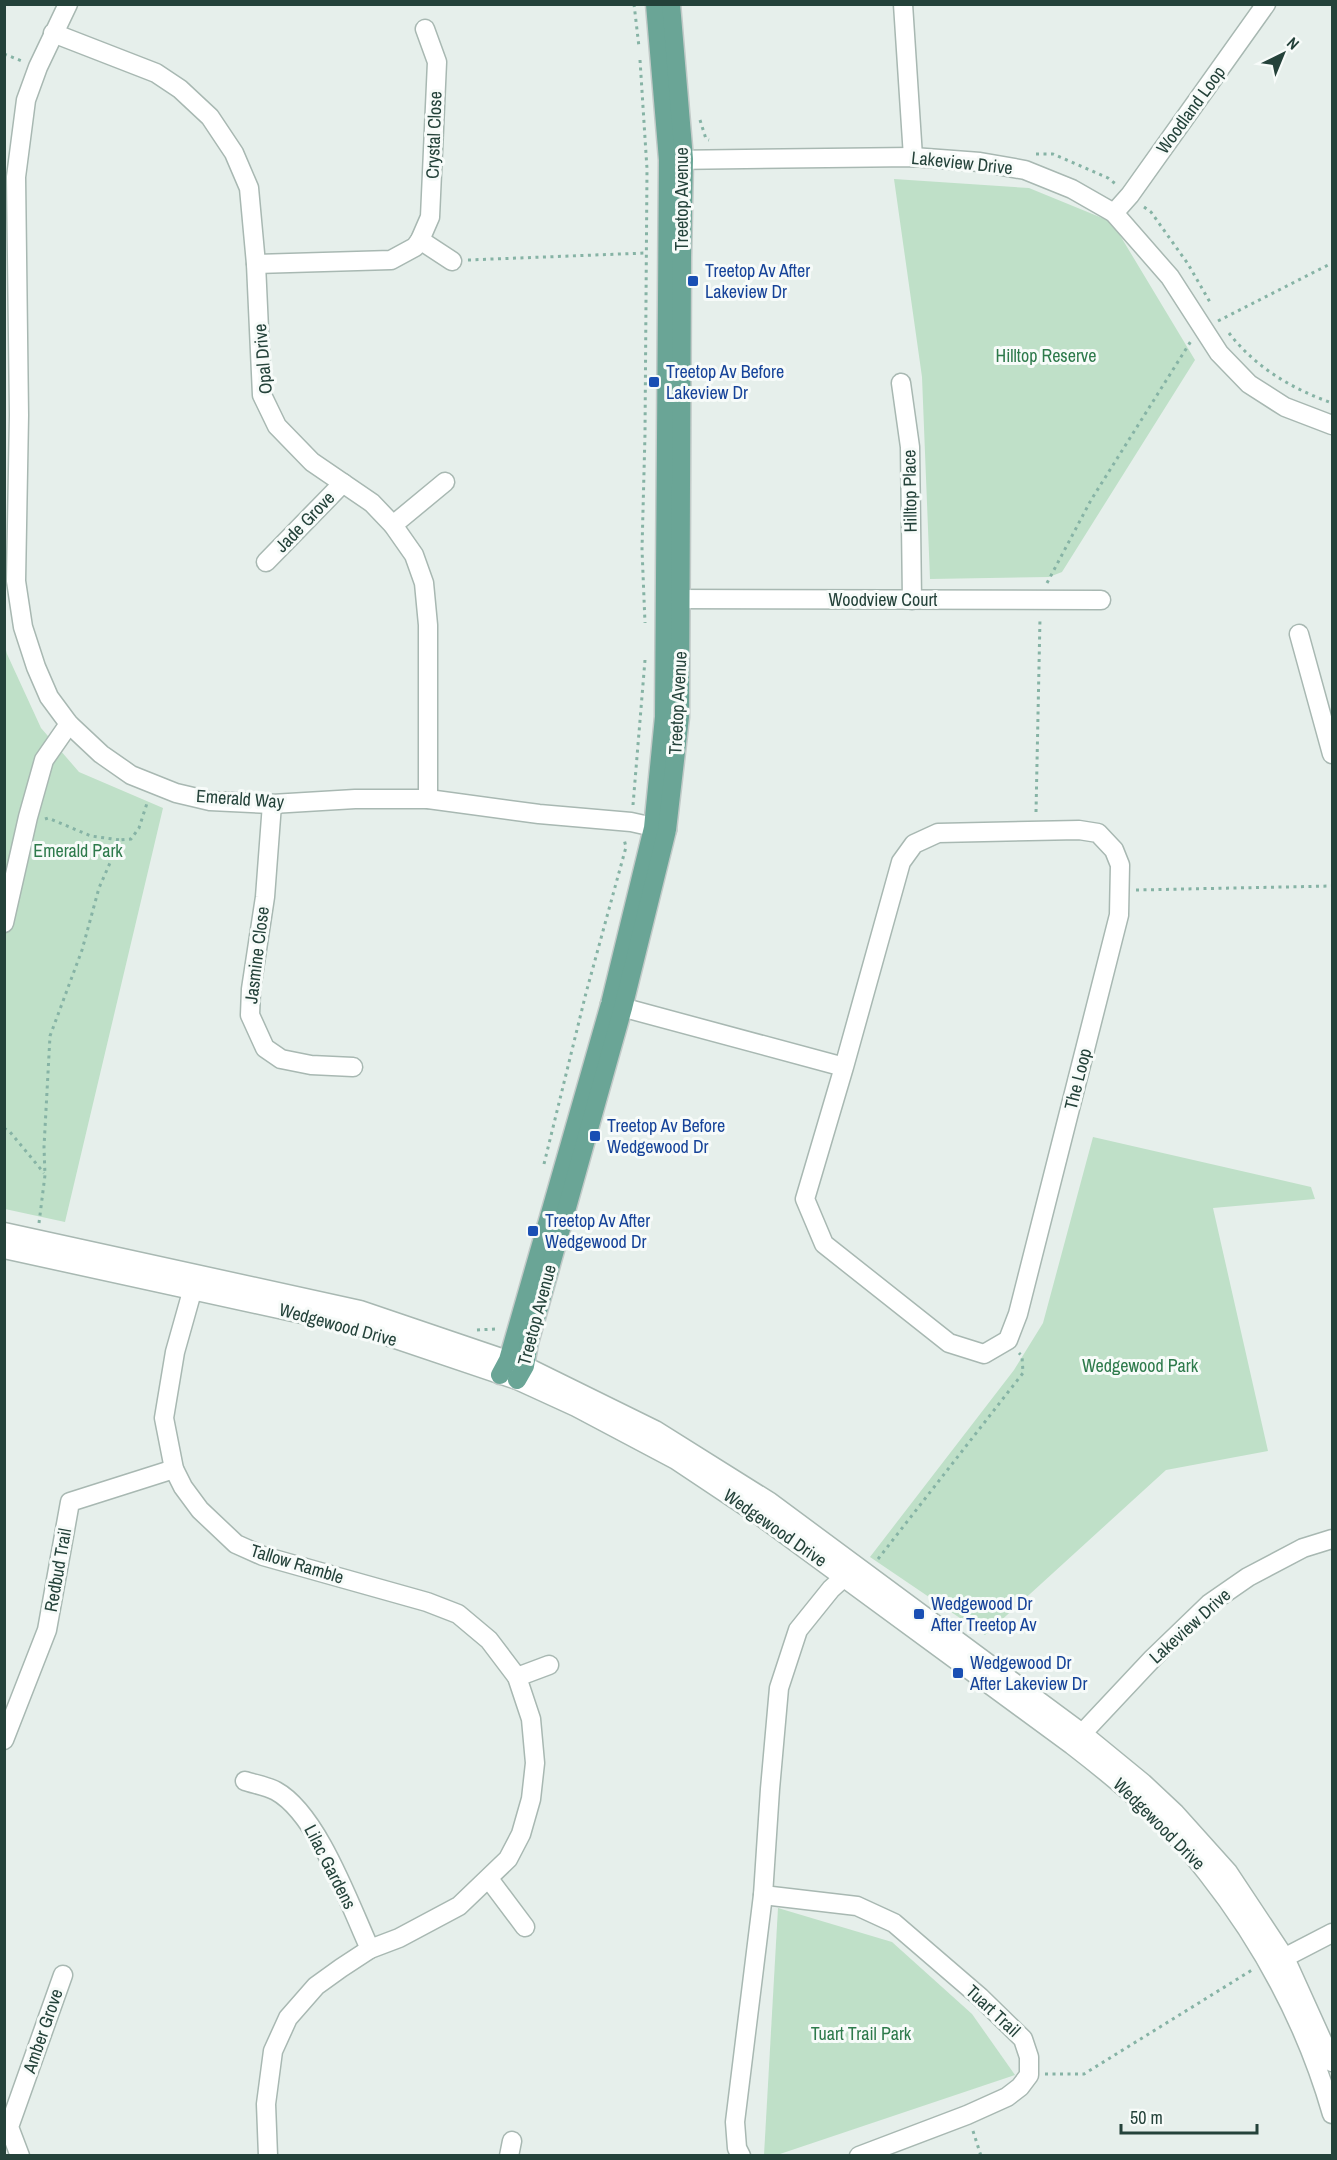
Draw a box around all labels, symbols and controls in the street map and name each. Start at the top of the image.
north arrow [1253,24,1313,84]
text: N [1282,32,1304,54]
street label: Woodland Loop [1150,61,1231,159]
street label: Crystal Close [419,91,448,179]
street label: Lakeview Drive [910,145,1014,180]
street label: Treetop Avenue [669,147,694,251]
place label: Treetop Av After Lakeview Dr [705,258,810,304]
marker: Treetop Av After Lakeview Dr [686,274,700,288]
street label: Opal Drive [247,323,278,395]
park label: Hilltop Reserve [996,343,1096,368]
place label: Treetop Av Before Lakeview Dr [666,359,784,405]
marker: Treetop Av Before Lakeview Dr [647,375,661,389]
street label: Hilltop Place [896,449,923,533]
street label: Jade Grove [269,486,340,558]
street label: Woodview Court [829,587,937,612]
street label: Treetop Avenue [662,651,693,755]
street label: Emerald Way [195,783,285,814]
park label: Emerald Park [33,838,123,863]
street label: Jasmine Close [238,905,275,1005]
street label: The Loop [1058,1046,1097,1112]
place label: Treetop Av Before Wedgewood Dr [607,1113,725,1159]
marker: Treetop Av Before Wedgewood Dr [588,1129,602,1143]
place label: Treetop Av After Wedgewood Dr [545,1208,650,1254]
marker: Treetop Av After Wedgewood Dr [526,1224,540,1238]
street label: Treetop Avenue [511,1262,562,1368]
street label: Wedgewood Drive [276,1297,400,1352]
park label: Wedgewood Park [1082,1353,1199,1378]
street label: Wedgewood Drive [718,1483,832,1573]
street label: Redbud Trail [38,1526,77,1614]
street label: Tallow Ramble [247,1537,347,1590]
street label: Lakeview Drive [1144,1582,1236,1669]
place label: Wedgewood Dr After Treetop Av [930,1591,1037,1637]
marker: Wedgewood Dr After Treetop Av [912,1607,926,1621]
place label: Wedgewood Dr After Lakeview Dr [969,1650,1087,1696]
marker: Wedgewood Dr After Lakeview Dr [951,1666,965,1680]
street label: Wedgewood Drive [1108,1772,1211,1875]
street label: Lilac Gardens [298,1820,362,1913]
street label: Tuart Trail [961,1979,1026,2042]
street label: Amber Grove [16,1985,69,2077]
park label: Tuart Trail Park [811,2021,912,2046]
scale bar [1121,2097,1258,2135]
text: 50 m [1130,2105,1163,2130]

